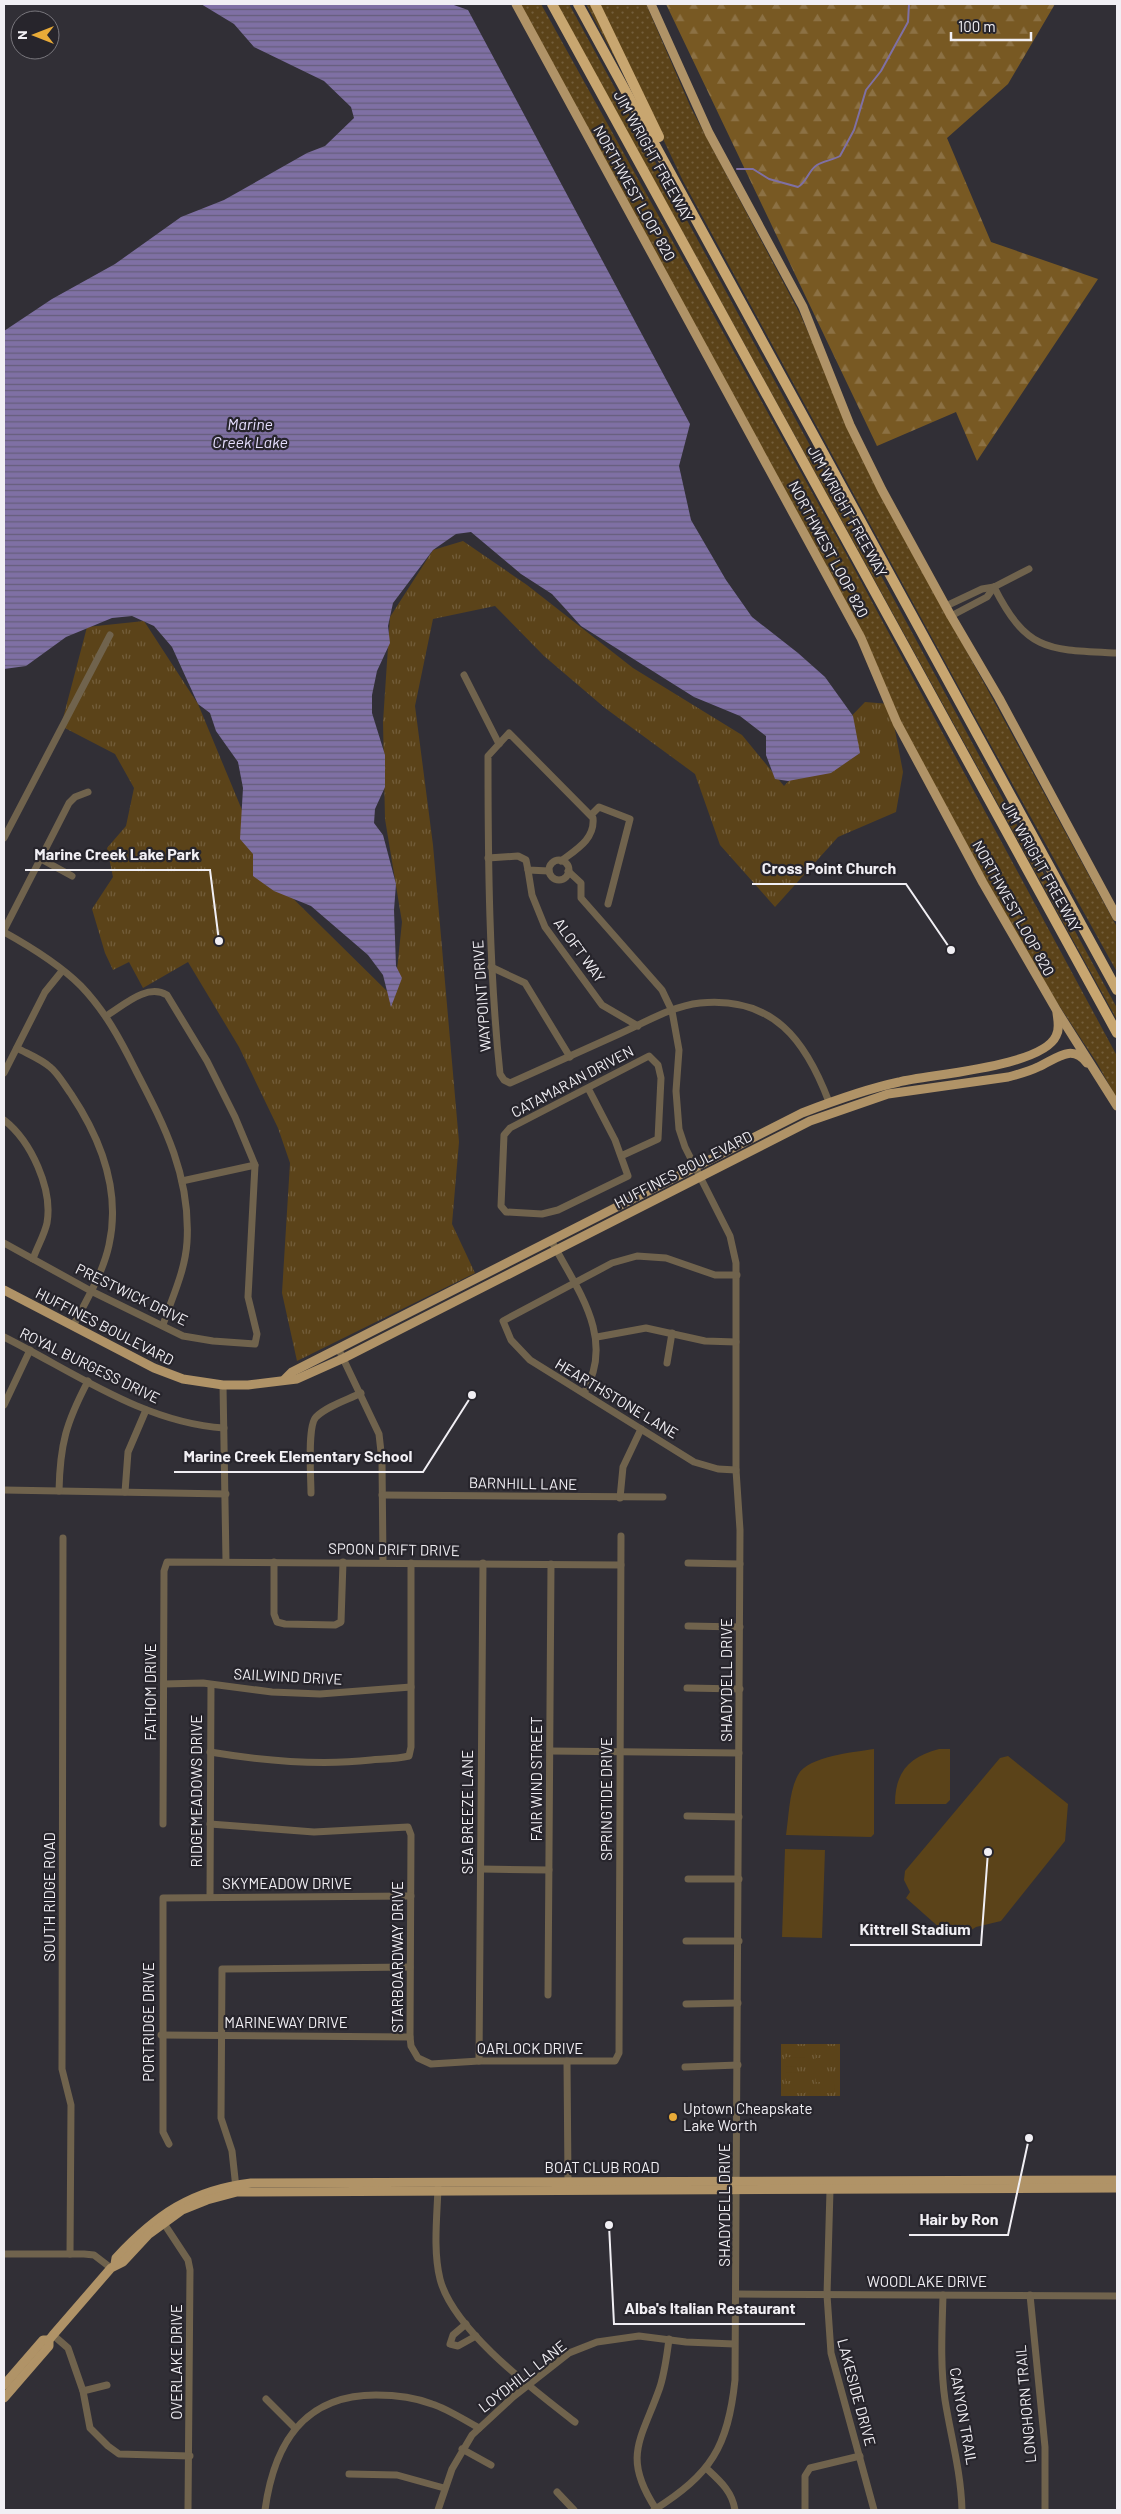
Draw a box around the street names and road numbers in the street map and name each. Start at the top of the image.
street label: JIM WRIGHT FREEWAY [610,87,698,225]
street label: NORTHWEST LOOP 820 [590,122,680,264]
street label: JIM WRIGHT FREEWAY [804,442,892,580]
street label: NORTHWEST LOOP 820 [785,478,873,620]
street label: JIM WRIGHT FREEWAY [998,797,1086,935]
street label: NORTHWEST LOOP 820 [969,837,1059,979]
street label: ALOFT WAY [551,914,609,986]
street label: WAYPOINT DRIVE [468,940,494,1052]
street label: CATAMARAN DRIVEN [508,1041,636,1121]
street label: HUFFINES BOULEVARD [611,1126,755,1212]
street label: PRESTWICK DRIVE [73,1259,191,1329]
street label: HUFFINES BOULEVARD [33,1283,177,1369]
street label: ROYAL BURGESS DRIVE [17,1323,163,1407]
street label: HEARTHSTONE LANE [552,1354,682,1442]
street label: BARNHILL LANE [469,1473,577,1493]
street label: SPOON DRIFT DRIVE [328,1539,460,1559]
street label: SHADYDELL DRIVE [717,1618,735,1742]
street label: FATHOM DRIVE [141,1643,159,1741]
street label: SAILWIND DRIVE [233,1664,343,1688]
street label: RIDGEMEADOWS DRIVE [187,1715,205,1867]
street label: FAIR WIND STREET [527,1716,545,1842]
street label: SPRINGTIDE DRIVE [597,1737,615,1861]
street label: SEA BREEZE LANE [458,1750,476,1874]
street label: SOUTH RIDGE ROAD [40,1832,58,1962]
street label: SKYMEADOW DRIVE [222,1874,352,1892]
street label: STARBOARDWAY DRIVE [388,1881,406,2033]
street label: PORTRIDGE DRIVE [139,1962,157,2082]
street label: MARINEWAY DRIVE [224,2013,348,2031]
street label: OARLOCK DRIVE [477,2039,583,2057]
street label: SHADYDELL DRIVE [715,2143,733,2267]
street label: BOAT CLUB ROAD [545,2158,659,2176]
street label: WOODLAKE DRIVE [867,2272,987,2290]
street label: OVERLAKE DRIVE [167,2304,185,2420]
street label: LOYDHILL LANE [475,2336,569,2416]
street label: LAKESIDE DRIVE [834,2336,880,2448]
street label: LONGHORN TRAIL [1011,2344,1039,2464]
street label: CANYON TRAIL [947,2366,981,2466]

